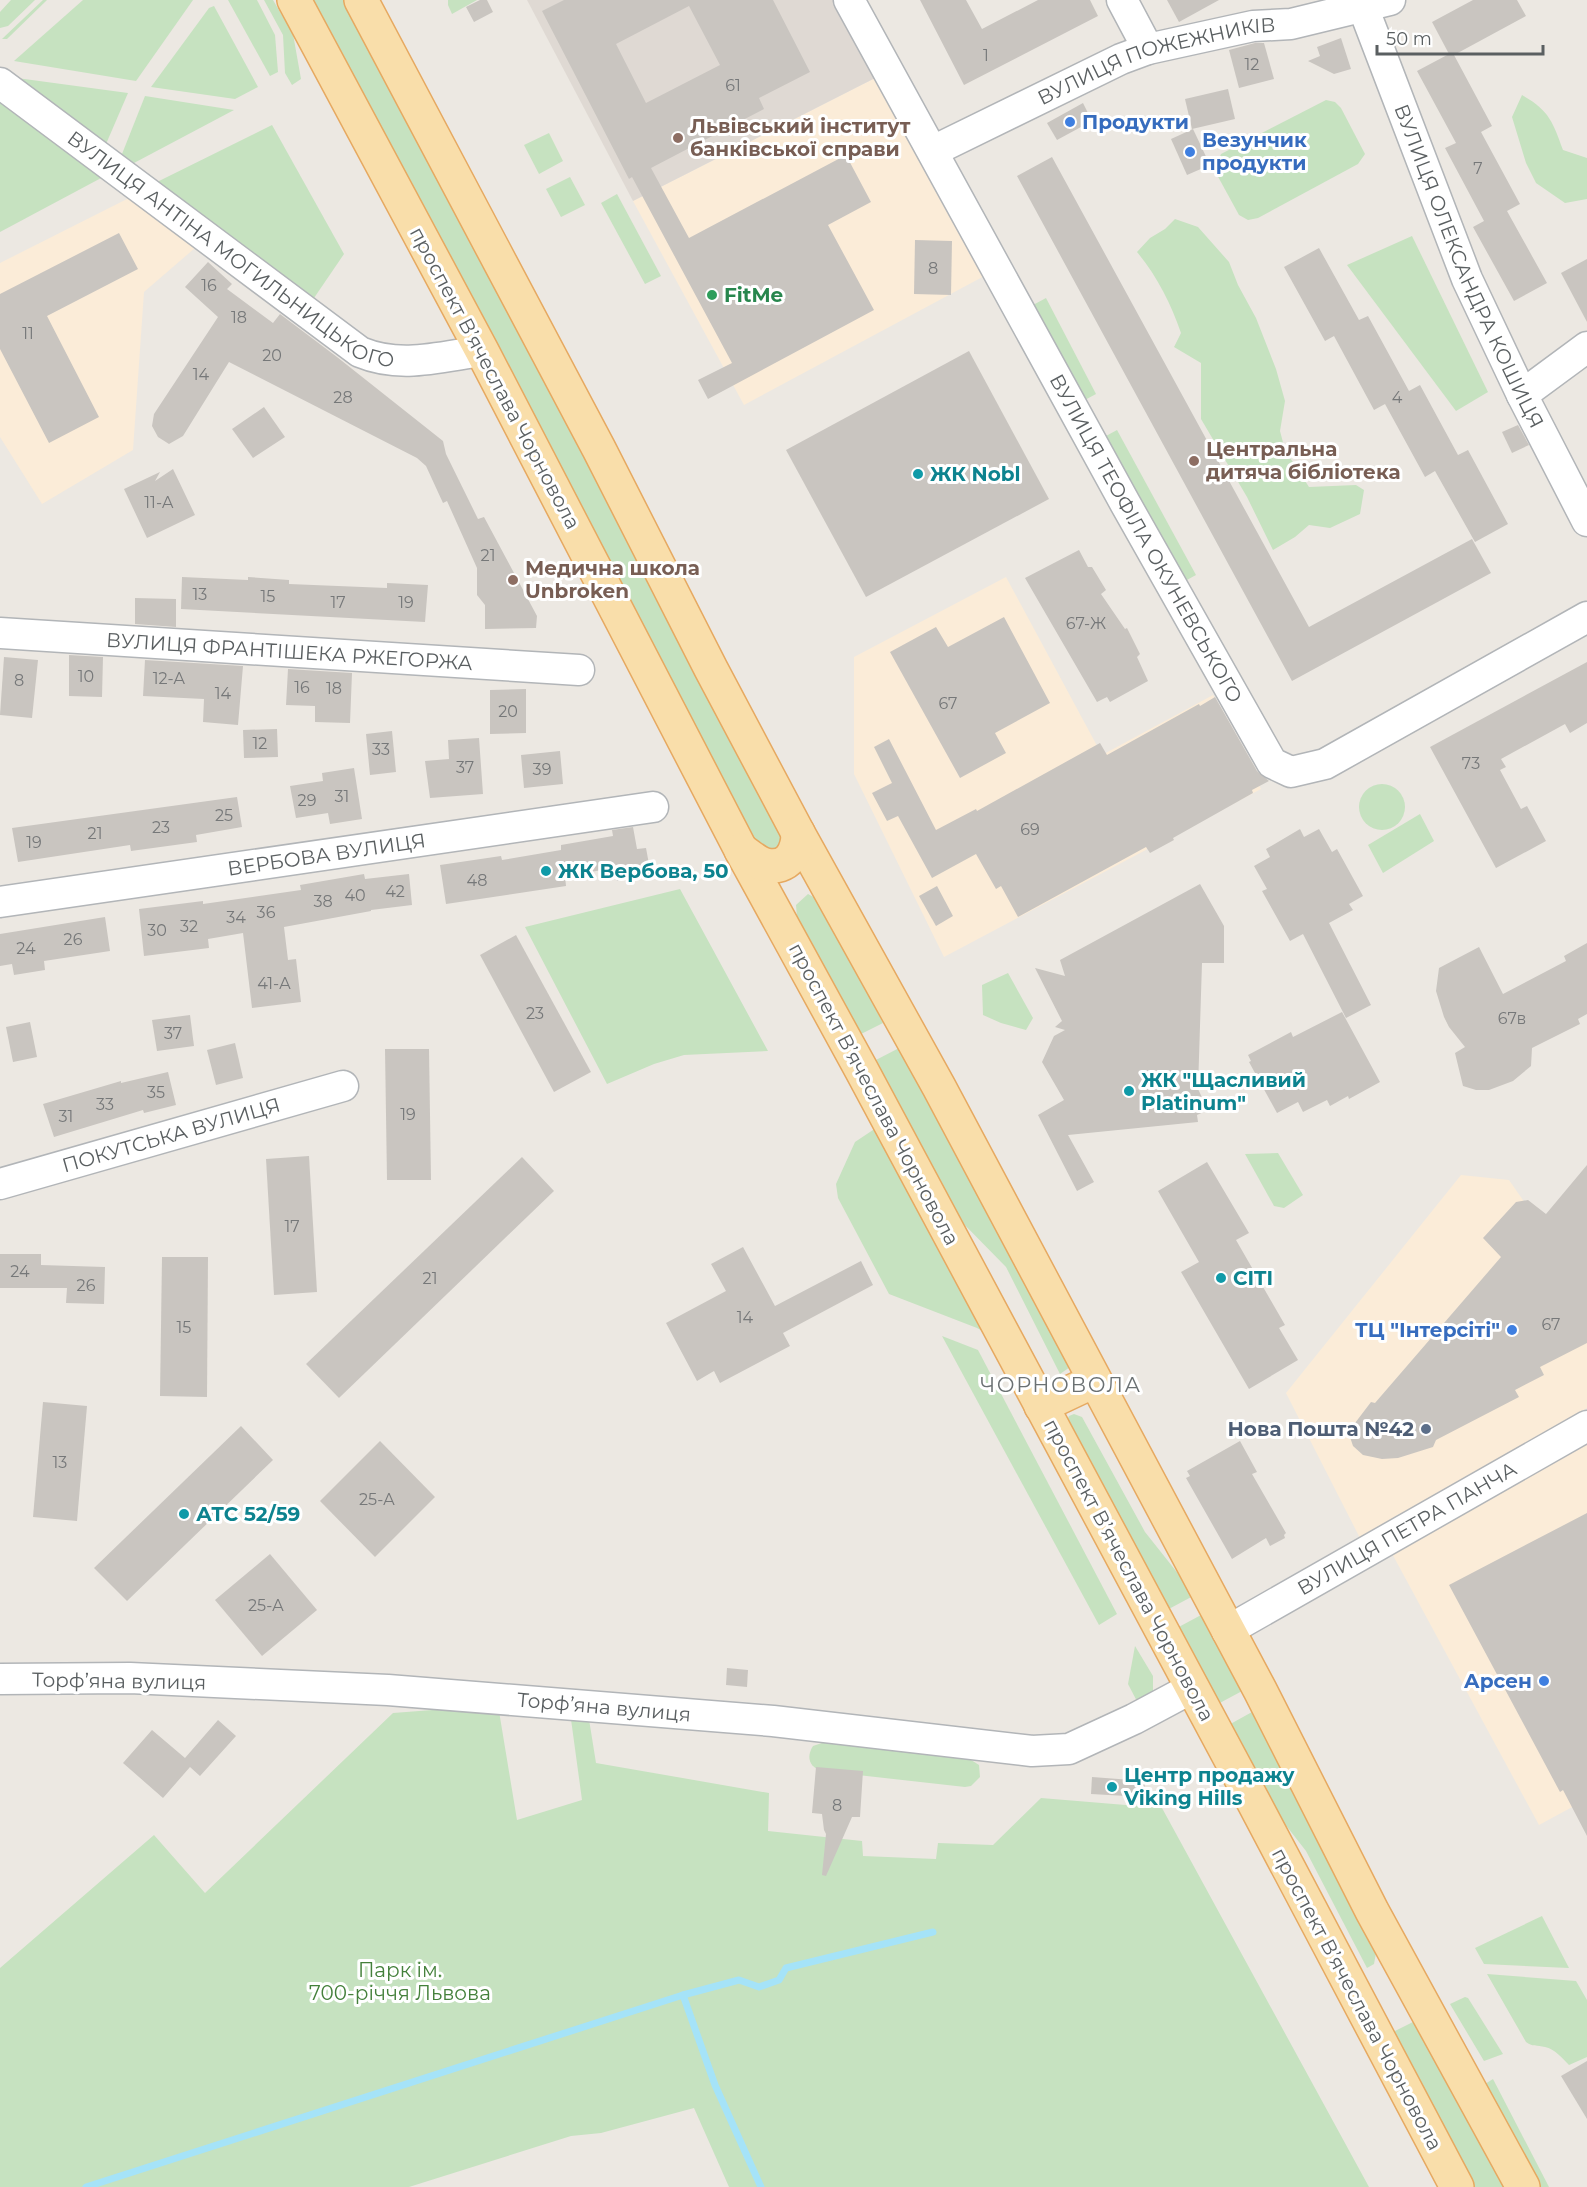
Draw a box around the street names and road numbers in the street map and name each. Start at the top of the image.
street label: ВУЛИЦЯ ПОЖЕЖНИКІВ [1034,13,1276,110]
street label: ВУЛИЦЯ ОЛЕКСАНДРА КОШИЦЯ [1389,101,1549,432]
street label: ВУЛИЦЯ АНТІНА МОГИЛЬНИЦЬКОГО [63,126,396,372]
street label: проспект Вʼячеслава Чорновола [405,223,585,533]
street label: ВУЛИЦЯ ТЕОФІЛА ОКУНЕВСЬКОГО [1045,370,1248,707]
street label: ВУЛИЦЯ ФРАНТІШЕКА РЖЕГОРЖА [105,628,474,675]
street label: ВЕРБОВА ВУЛИЦЯ [226,828,427,881]
street label: проспект Вʼячеслава Чорновола [784,939,964,1249]
street label: ПОКУТСЬКА ВУЛИЦЯ [59,1093,283,1178]
street label: проспект Вʼячеслава Чорновола [1039,1415,1219,1725]
street label: ВУЛИЦЯ ПЕТРА ПАНЧА [1293,1457,1521,1600]
street label: Торфʼяна вулиця [32,1667,206,1695]
street label: Торфʼяна вулиця [516,1687,692,1727]
street label: проспект Вʼячеслава Чорновола [1267,1844,1447,2154]

